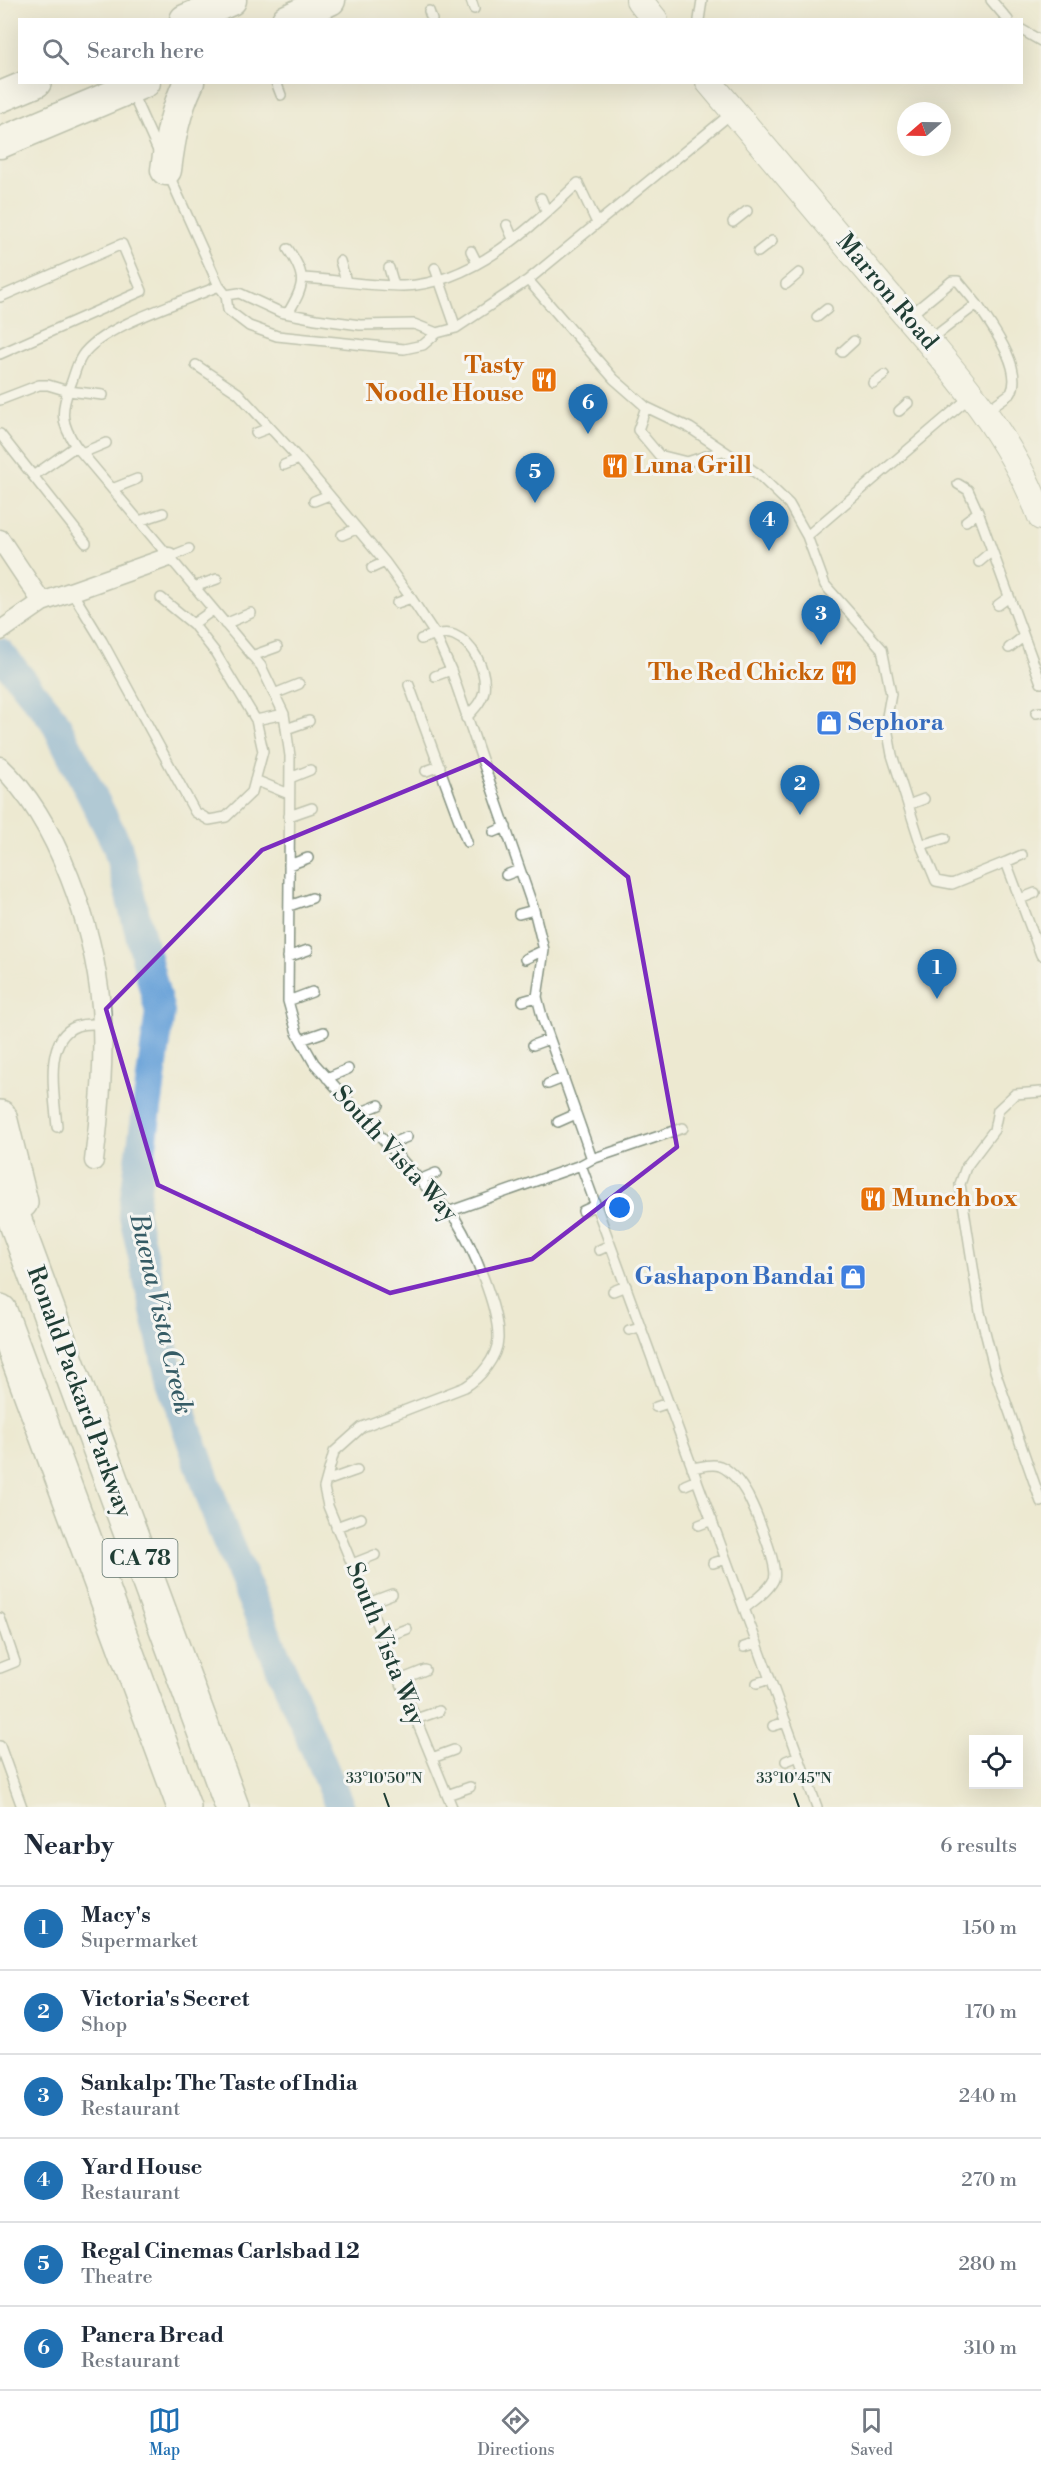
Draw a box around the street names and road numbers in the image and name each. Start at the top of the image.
street label: Marron Road [830,228,945,357]
street label: South Vista Way [326,1080,464,1229]
street label: Ronald Packard Parkway [19,1262,139,1522]
road number: CA 78 [102,1539,178,1577]
street label: South Vista Way [339,1558,431,1730]

